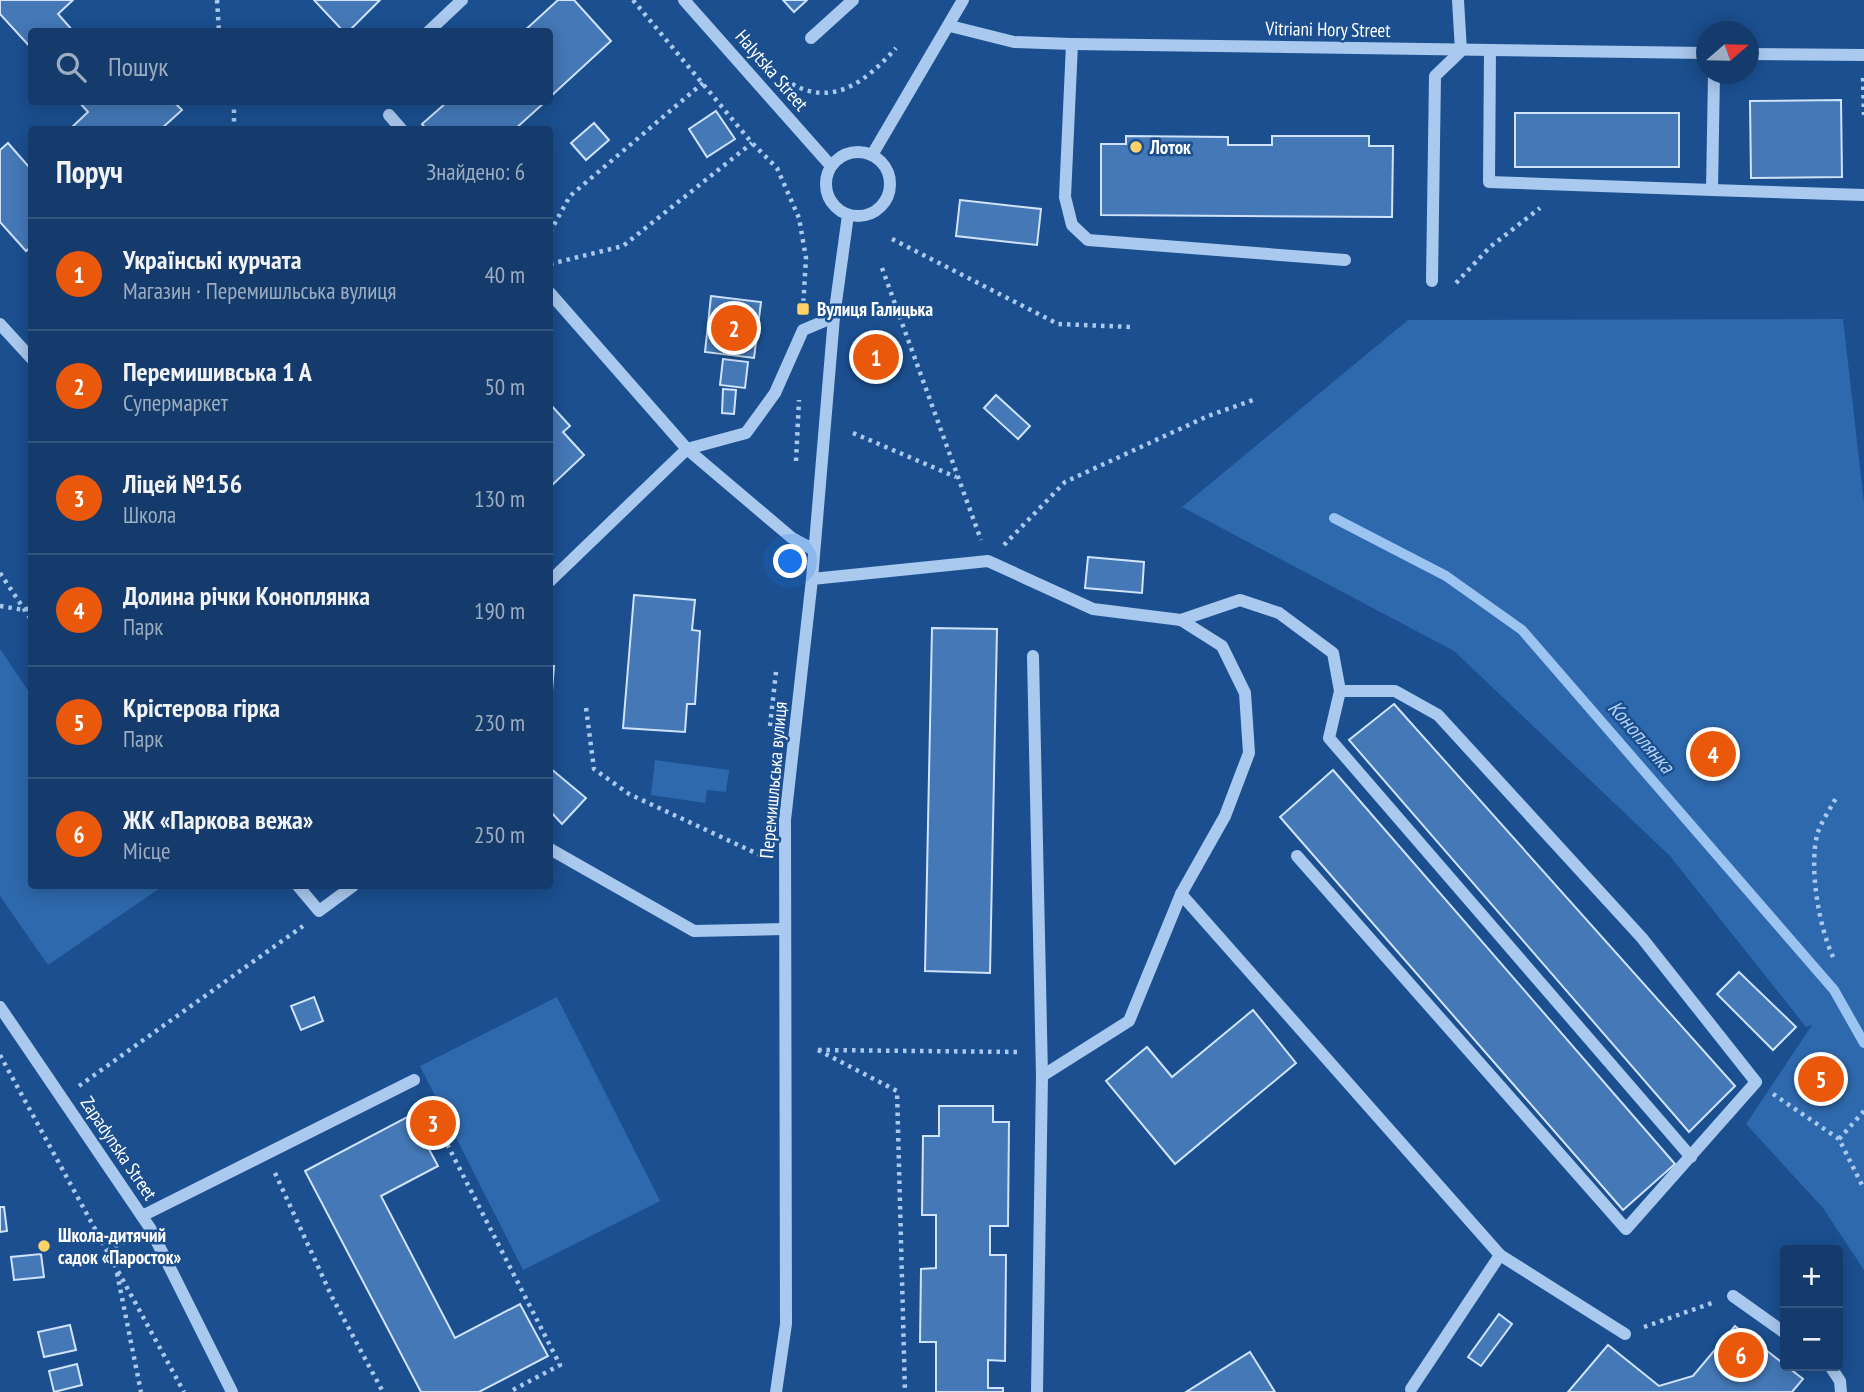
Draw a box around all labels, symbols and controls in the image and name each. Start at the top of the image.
street label: Vitriani Hory Street [1264,16,1392,42]
north arrow [1696,21,1759,84]
street label: Halytska Street [730,25,814,116]
search box [28,28,553,105]
icon: search [52,48,90,86]
text: Пошук [108,50,168,83]
place label: Лоток [1149,135,1191,159]
marker: Лоток [1128,139,1144,155]
text: Поруч [56,152,123,191]
text: Знайдено: 6 [426,157,525,186]
text: Українські курчата [123,243,301,276]
text: 1 [74,260,85,289]
text: 40 m [484,260,525,289]
text: Магазин · Перемишльська вулиця [123,276,396,305]
place label: Вулиця Галицька [817,297,933,321]
marker: Вулиця Галицька [795,301,811,317]
pin: 2 [711,302,757,354]
pin: 1 [853,331,899,383]
text: Перемишивська 1 А [123,355,312,388]
text: 2 [74,372,85,401]
text: 50 m [484,372,525,401]
text: Супермаркет [123,388,228,417]
text: Ліцей №156 [123,467,242,500]
text: 3 [74,484,85,513]
text: 130 m [474,484,525,513]
text: Школа [123,500,176,529]
your location [773,544,807,578]
text: Долина річки Коноплянка [123,579,370,612]
text: 4 [74,596,85,625]
text: 190 m [474,596,525,625]
text: Парк [123,612,163,641]
text: Крістерова гірка [123,691,280,724]
water label: Коноплянка [1602,695,1681,780]
street label: Перемишльська вулиця [754,700,792,860]
text: 5 [74,708,85,737]
text: 230 m [474,708,525,737]
text: Парк [123,724,163,753]
pin: 4 [1690,728,1736,780]
text: ЖК «Паркова вежа» [123,803,313,836]
text: 6 [74,820,85,849]
text: 250 m [474,820,525,849]
text: Місце [123,836,171,865]
pin: 5 [1798,1053,1844,1105]
street label: Zapadynska Street [76,1092,163,1205]
pin: 3 [410,1097,456,1149]
place label: Школа-дитячий садок «Паросток» [58,1223,181,1269]
marker: Школа-дитячий садок «Паросток» [36,1238,52,1254]
map controls [1780,1245,1843,1371]
button: + [1780,1245,1843,1308]
button: − [1780,1308,1843,1371]
pin: 6 [1718,1329,1764,1381]

